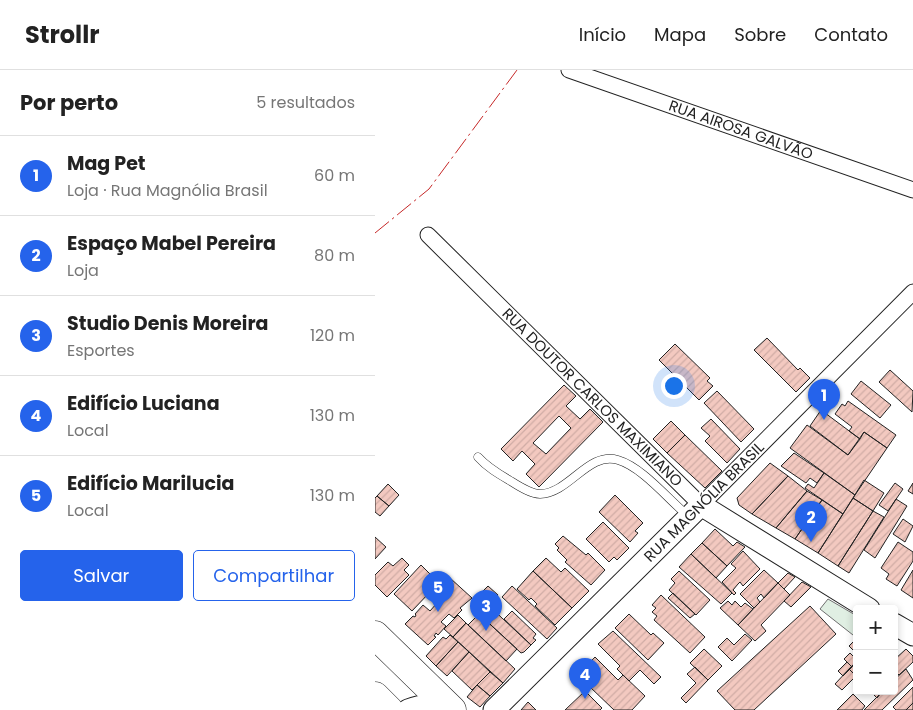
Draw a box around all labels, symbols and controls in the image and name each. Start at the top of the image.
text: Strollr [25,18,100,51]
text: Início [579,22,626,47]
text: Mapa [654,22,706,47]
text: Sobre [734,22,786,47]
text: Contato [814,22,888,47]
text: Por perto [20,88,118,117]
text: 5 resultados [256,91,355,114]
street label: RUA AIROSA GALVÃO [666,95,816,164]
text: Mag Pet [67,150,146,177]
text: 1 [33,164,39,187]
text: 60 m [314,164,355,187]
text: Loja · Rua Magnólia Brasil [67,179,268,202]
text: Espaço Mabel Pereira [67,230,276,257]
text: 2 [31,244,41,267]
text: 80 m [314,244,355,267]
text: Loja [67,259,99,282]
street label: RUA DOUTOR CARLOS MAXIMIANO [498,303,688,491]
text: Studio Denis Moreira [67,310,268,337]
text: 3 [31,324,41,347]
text: 120 m [310,324,355,347]
text: Esportes [67,339,135,362]
your location [661,373,687,399]
pin: 1 [808,379,840,420]
text: Edifício Luciana [67,390,220,417]
text: 4 [31,404,41,427]
text: 130 m [310,404,355,427]
text: Local [67,419,109,442]
street label: RUA MAGNÓLIA BRASIL [639,437,769,566]
text: Edifício Marilucia [67,470,234,497]
text: 5 [31,484,41,507]
text: 130 m [310,484,355,507]
text: Local [67,499,109,522]
pin: 2 [795,501,827,542]
button: Salvar [20,550,183,601]
button: Compartilhar [193,550,355,601]
pin: 5 [422,571,454,612]
pin: 3 [470,590,502,631]
map controls [853,605,898,695]
button: + [853,605,898,650]
button: − [853,650,898,695]
pin: 4 [569,658,601,699]

